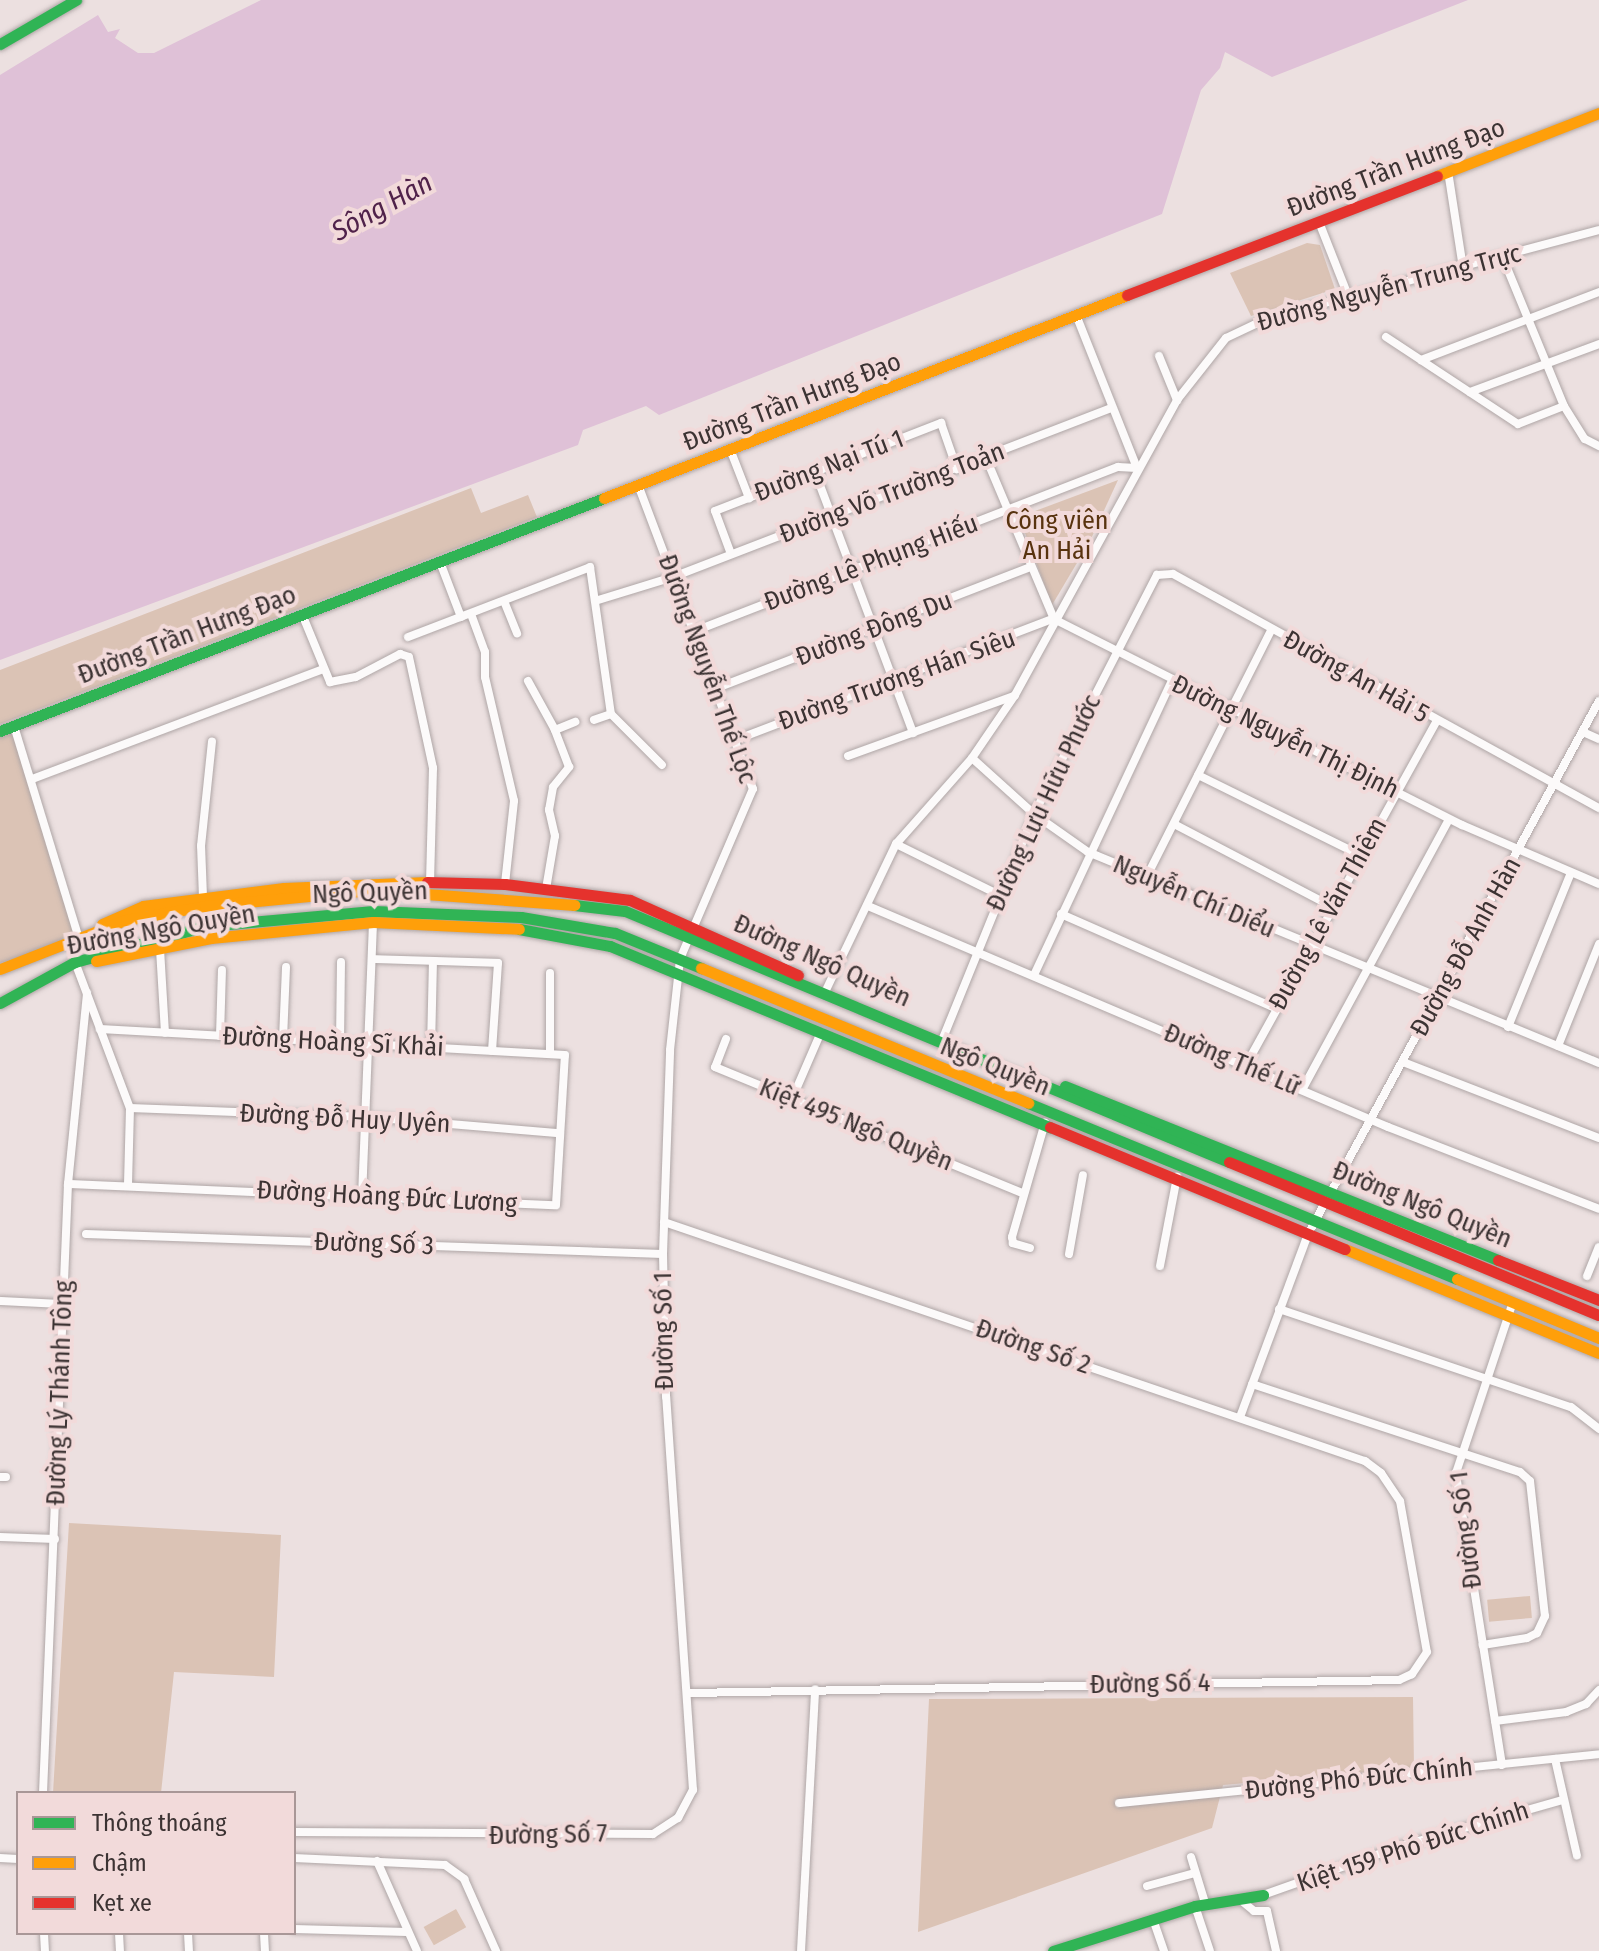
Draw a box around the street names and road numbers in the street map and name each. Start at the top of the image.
street label: Đường Trần Hưng Đạo [1283,112,1509,224]
street label: Đường Nguyễn Trung Trực [1254,238,1524,338]
street label: Đường Trần Hưng Đạo [679,346,905,458]
street label: Đường Nại Tú 1 [750,423,908,509]
street label: Đường Võ Trường Toản [775,436,1009,550]
street label: Đường Lê Phụng Hiếu [760,508,982,618]
street label: Đường Nguyễn Thế Lộc [651,550,763,788]
street label: Đường Trần Hưng Đạo [74,579,300,691]
street label: Đường Đông Du [791,585,957,673]
street label: Đường Trương Hán Siêu [774,623,1020,737]
street label: Đường An Hải 5 [1278,624,1434,730]
street label: Đường Nguyễn Thị Định [1166,668,1404,806]
street label: Đường Lưu Hữu Phước [980,690,1108,916]
street label: Đường Lê Văn Thiêm [1262,812,1394,1016]
street label: Nguyễn Chí Diểu [1108,849,1280,945]
street label: Đường Đỗ Anh Hàn [1404,852,1528,1042]
street label: Ngô Quyền [312,875,428,911]
street label: Đường Ngô Quyền [64,898,258,962]
street label: Đường Ngô Quyền [729,908,915,1014]
street label: Đường Thế Lữ [1159,1017,1305,1103]
street label: Đường Hoàng Sĩ Khải [222,1021,444,1063]
street label: Ngô Quyền [936,1031,1054,1103]
street label: Kiệt 495 Ngô Quyền [755,1072,957,1178]
street label: Đường Đỗ Huy Uyên [239,1098,451,1140]
street label: Đường Ngô Quyền [1328,1155,1516,1255]
street label: Đường Hoàng Đức Lương [256,1175,518,1219]
street label: Đường Số 3 [314,1226,434,1262]
street label: Đường Số 1 [647,1272,681,1390]
street label: Đường Lý Thánh Tông [40,1280,80,1506]
street label: Đường Số 2 [971,1313,1095,1381]
street label: Đường Số 1 [1443,1469,1489,1591]
street label: Đường Số 4 [1089,1667,1211,1701]
street label: Đường Phó Đức Chính [1243,1752,1475,1806]
street label: Kiệt 159 Phó Đức Chính [1293,1795,1533,1899]
street label: Đường Số 7 [488,1818,608,1852]

